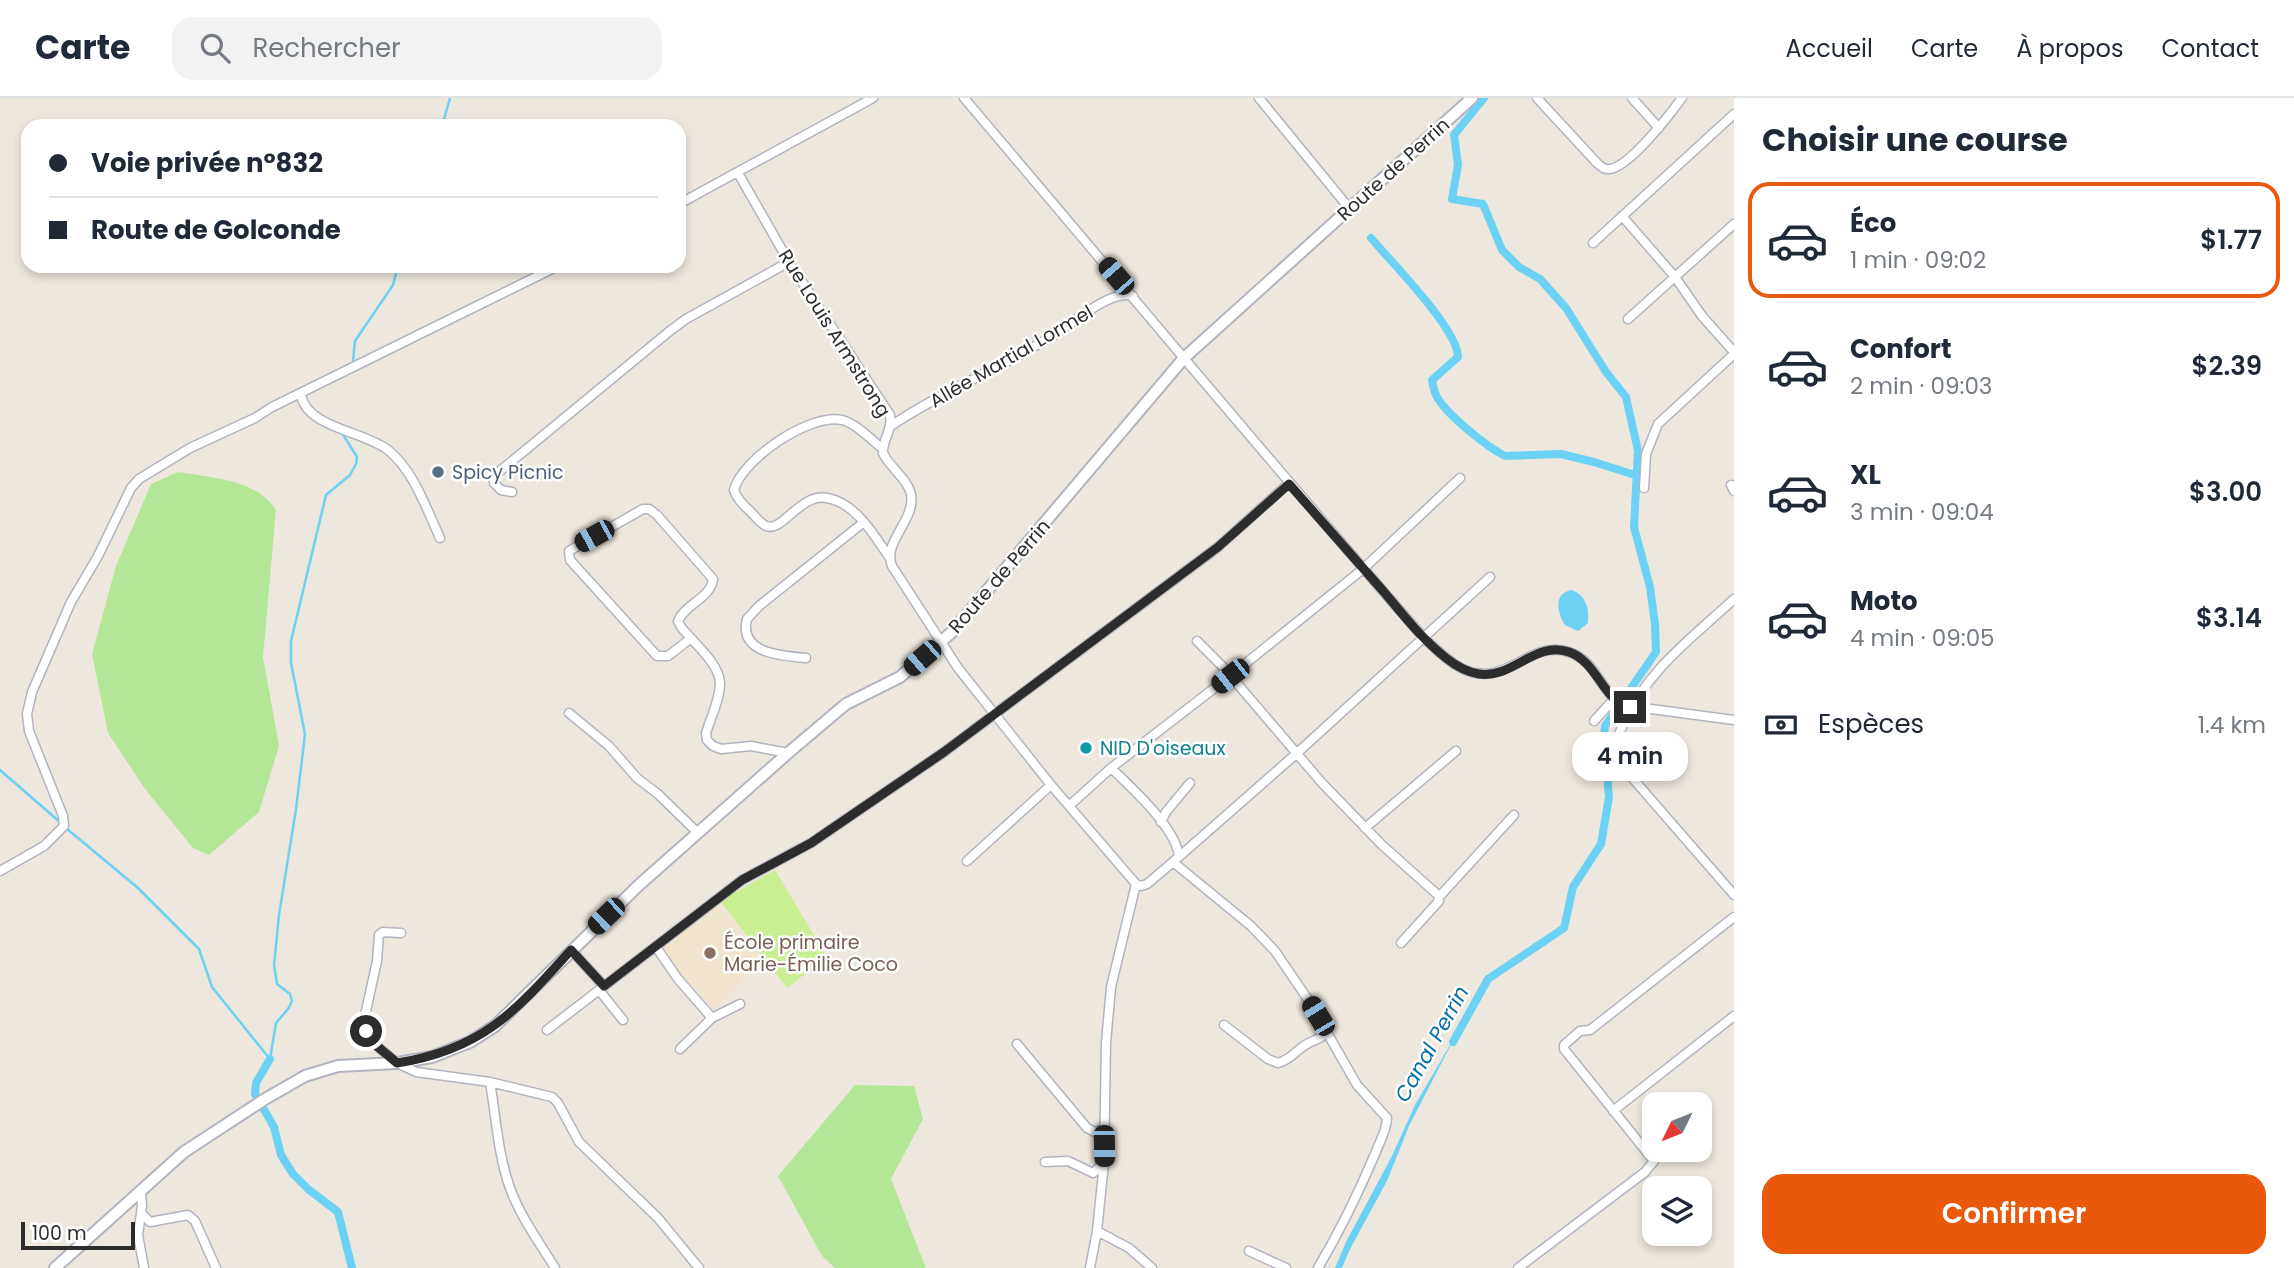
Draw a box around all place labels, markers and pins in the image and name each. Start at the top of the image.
place label: Spicy Picnic [452,459,564,486]
marker: Spicy Picnic [430,464,446,480]
place label: NID D'oiseaux [1100,735,1226,762]
marker: NID D'oiseaux [1078,740,1094,756]
place label: École primaire Marie-Émilie Coco [724,929,898,978]
marker: École primaire Marie-Émilie Coco [702,945,718,961]

